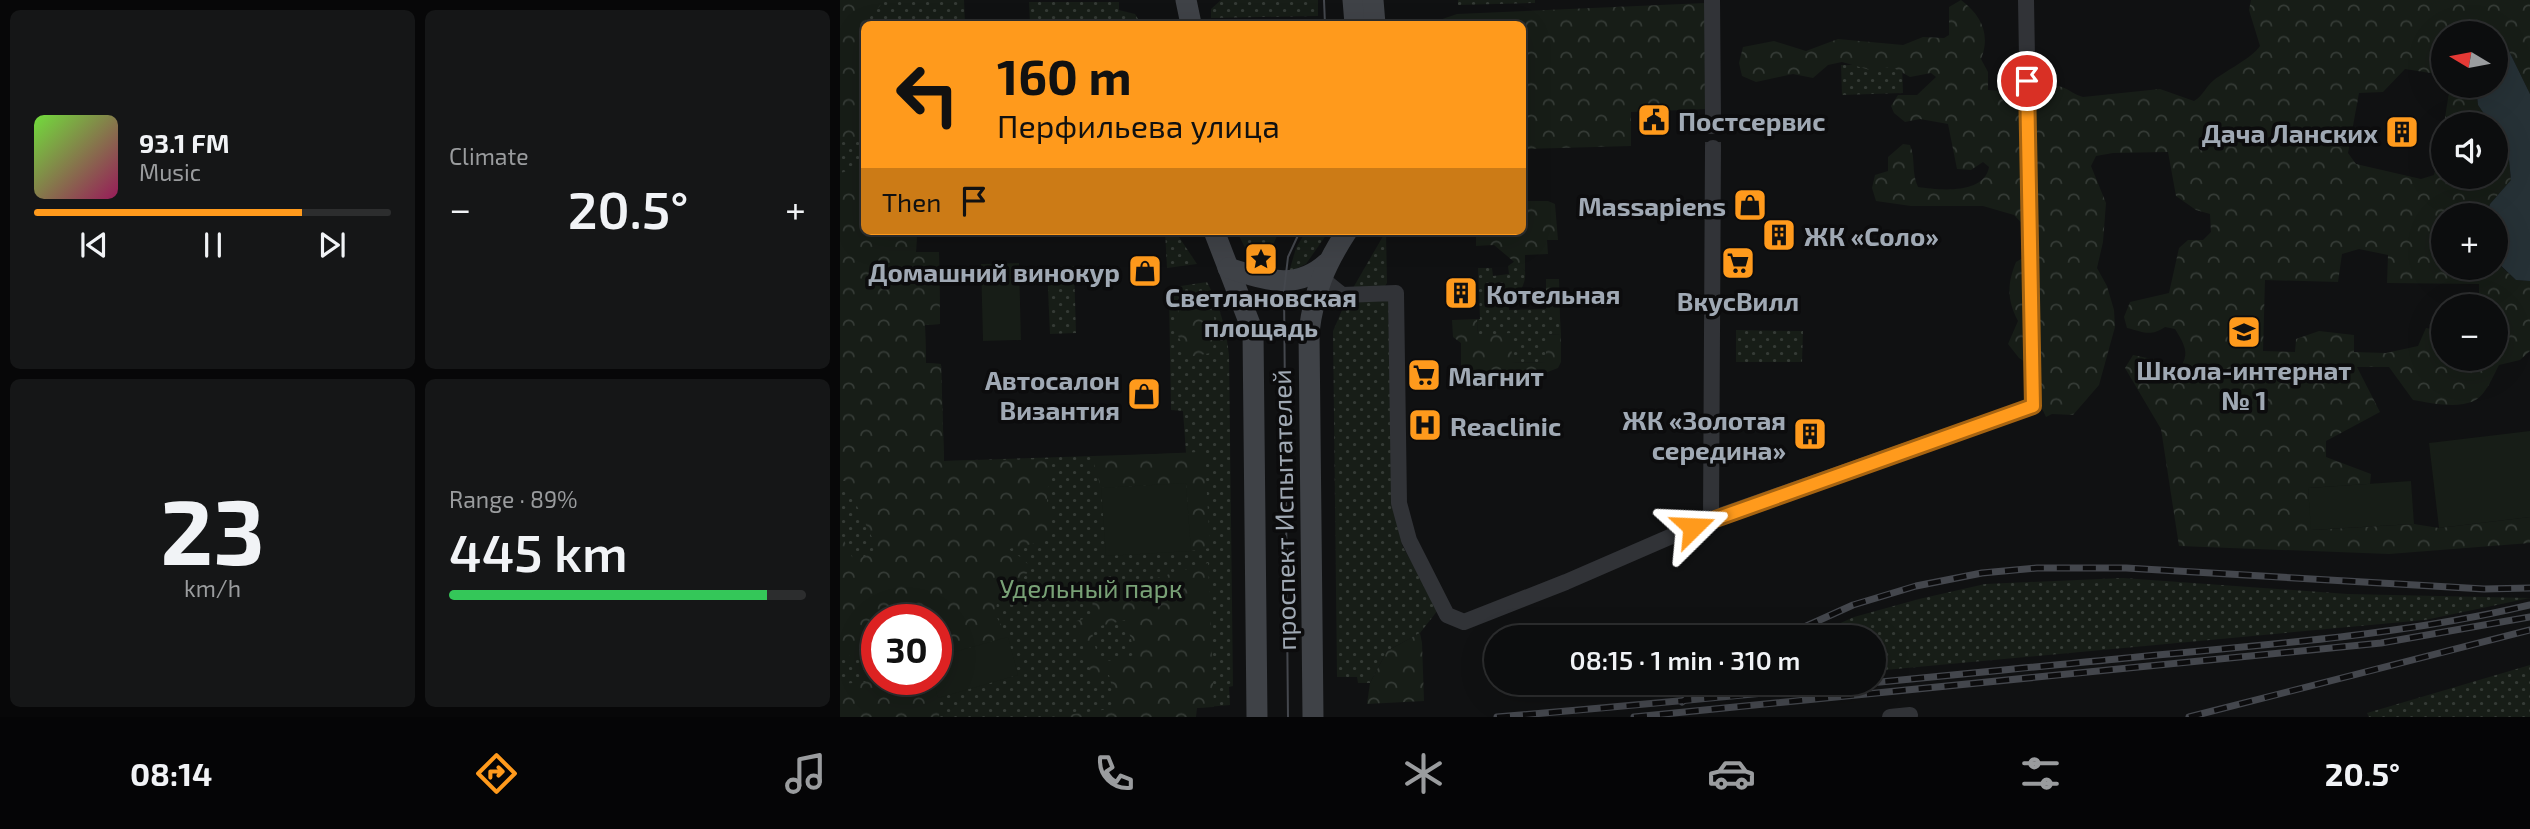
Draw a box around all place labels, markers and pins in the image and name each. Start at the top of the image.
pin [1997,51,2057,111]
public building icon: Постсервис [1635,101,1673,139]
place label: Постсервис [1678,105,1825,136]
building icon: Дача Ланских [2383,113,2421,151]
place label: Дача Ланских [2202,117,2378,148]
shop icon: Massapiens [1731,186,1769,224]
place label: Massapiens [1578,190,1726,221]
building icon: ЖК «Соло» [1760,216,1798,254]
place label: ЖК «Соло» [1804,220,1939,251]
place icon: Светлановская площадь [1242,240,1280,278]
supermarket icon: ВкусВилл [1719,244,1757,282]
shop icon: Домашний винокур [1126,252,1164,290]
place label: Домашний винокур [868,256,1120,287]
building icon: Котельная [1442,274,1480,312]
place label: Котельная [1486,278,1620,309]
place label: Светлановская площадь [1165,281,1357,342]
place label: ВкусВилл [1677,285,1799,316]
school or university icon: Школа-интернат № 1 [2225,313,2263,351]
place label: Школа-интернат № 1 [2136,354,2352,415]
supermarket icon: Магнит [1405,356,1443,394]
place label: Магнит [1448,360,1544,391]
place label: Автосалон Византия [985,364,1120,425]
shop icon: Автосалон Византия [1125,375,1163,413]
place label: ЖК «Золотая середина» [1622,404,1786,465]
hospital icon: Reaclinic [1406,406,1444,444]
place label: Reaclinic [1450,410,1561,441]
building icon: ЖК «Золотая середина» [1791,415,1829,453]

